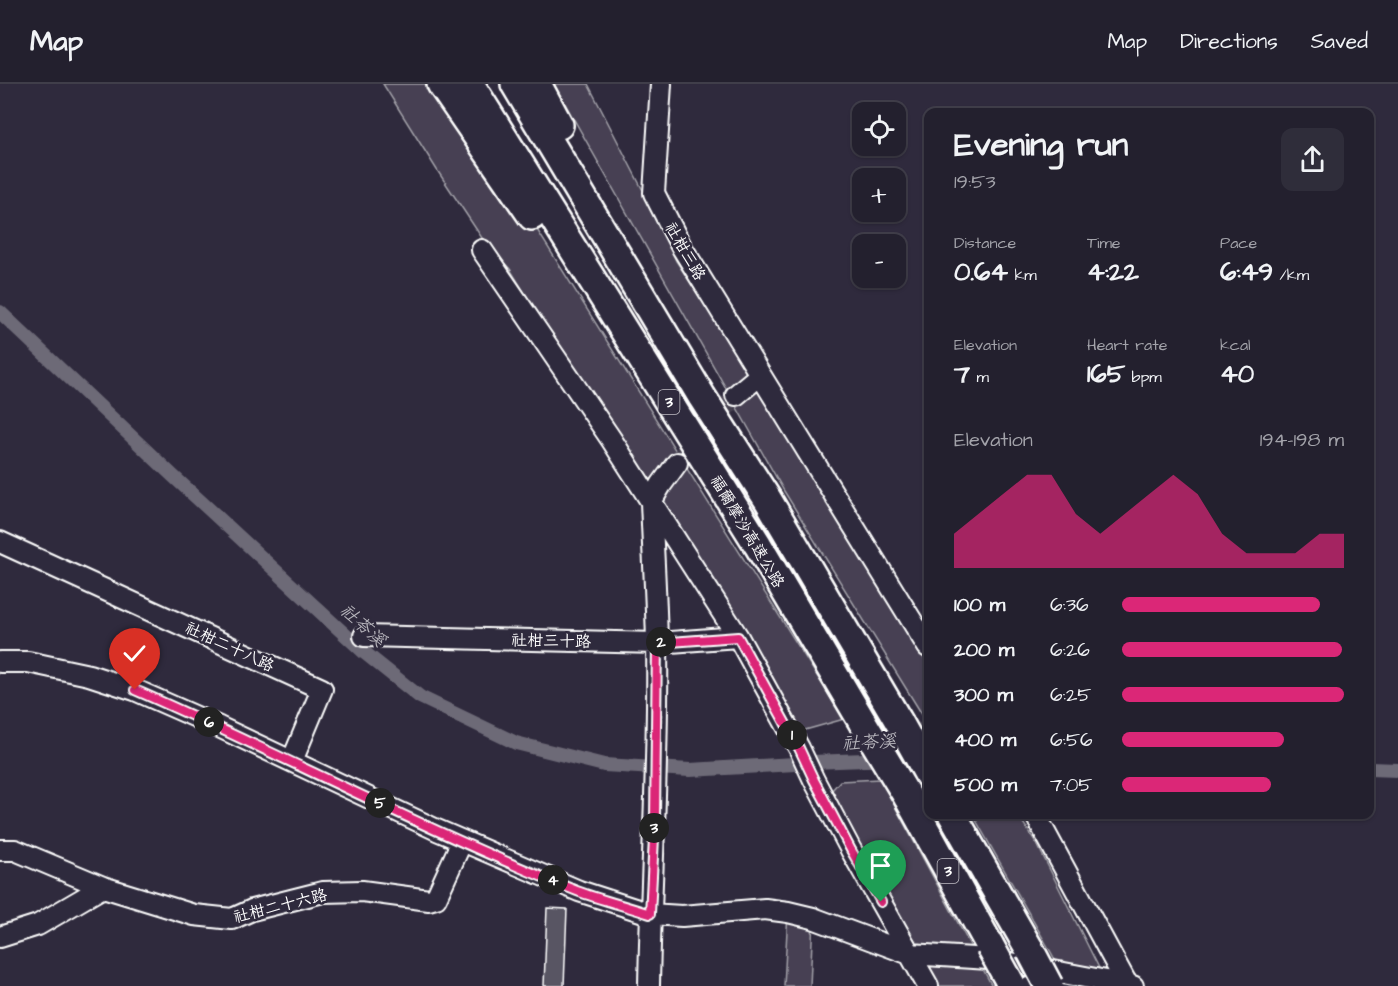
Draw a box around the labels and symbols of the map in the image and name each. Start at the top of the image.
street label: 社柑三路 [660,218,711,285]
road number: 3 [658,390,680,414]
street label: 福爾摩沙高速公路 [705,471,790,592]
water label: 社苓溪 [334,598,392,653]
street label: 社柑二十八路 [181,617,278,677]
pin: 2 [646,627,676,657]
pin [109,628,160,690]
street label: 社柑三十路 [511,629,591,653]
pin: 6 [194,707,224,737]
pin: 1 [777,720,807,750]
water label: 社苓溪 [841,729,898,756]
pin: 5 [365,788,395,818]
pin: 3 [639,813,669,843]
pin [855,840,906,902]
road number: 3 [938,859,958,883]
pin: 4 [538,865,568,895]
street label: 社柑二十六路 [231,884,329,928]

